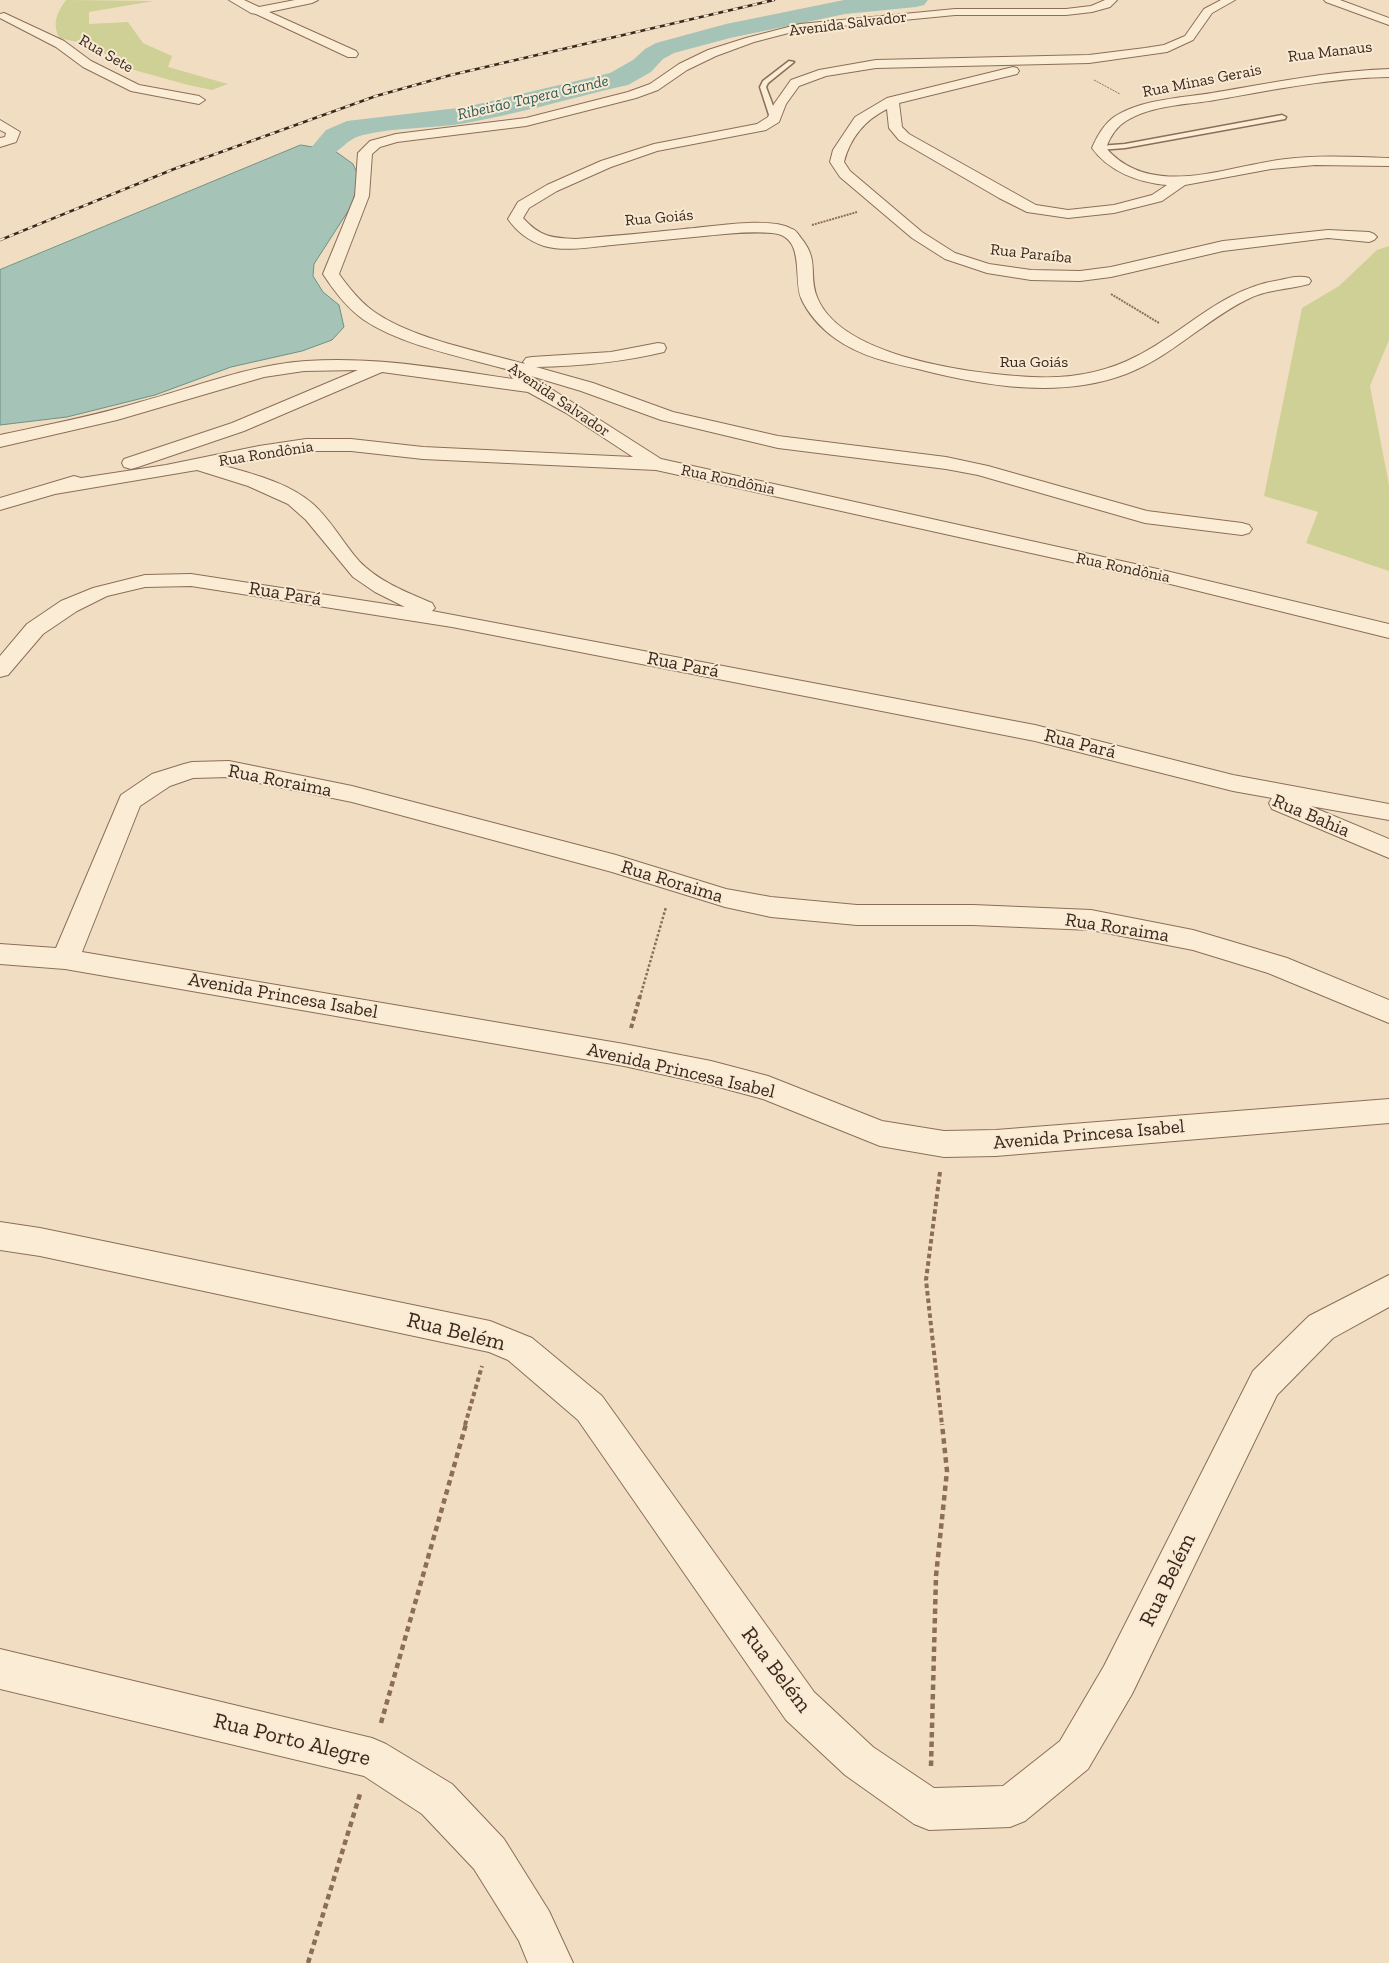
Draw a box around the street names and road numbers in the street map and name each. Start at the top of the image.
street label: Avenida Salvador [788,7,908,41]
street label: Rua Sete [75,31,137,77]
street label: Rua Manaus [1287,37,1373,67]
street label: Rua Minas Gerais [1141,60,1263,102]
street label: Rua Goiás [624,205,694,231]
street label: Rua Paraíba [989,240,1073,268]
street label: Rua Goiás [1000,352,1068,372]
street label: Avenida Salvador [504,359,614,441]
street label: Rua Rondônia [217,437,315,471]
street label: Rua Rondônia [679,461,777,499]
street label: Rua Rondônia [1074,549,1172,587]
street label: Rua Pará [247,577,323,611]
street label: Rua Pará [645,647,721,683]
street label: Rua Pará [1042,724,1118,764]
street label: Rua Roraima [226,760,334,802]
street label: Rua Bahia [1269,790,1353,842]
street label: Rua Roraima [618,856,726,908]
street label: Rua Roraima [1063,909,1171,947]
street label: Avenida Princesa Isabel [186,968,380,1024]
street label: Avenida Princesa Isabel [585,1038,777,1104]
street label: Avenida Princesa Isabel [992,1115,1186,1155]
street label: Rua Belém [404,1307,508,1357]
street label: Rua Belém [1134,1529,1202,1631]
street label: Rua Belém [735,1622,817,1718]
street label: Rua Porto Alegre [211,1708,373,1772]

